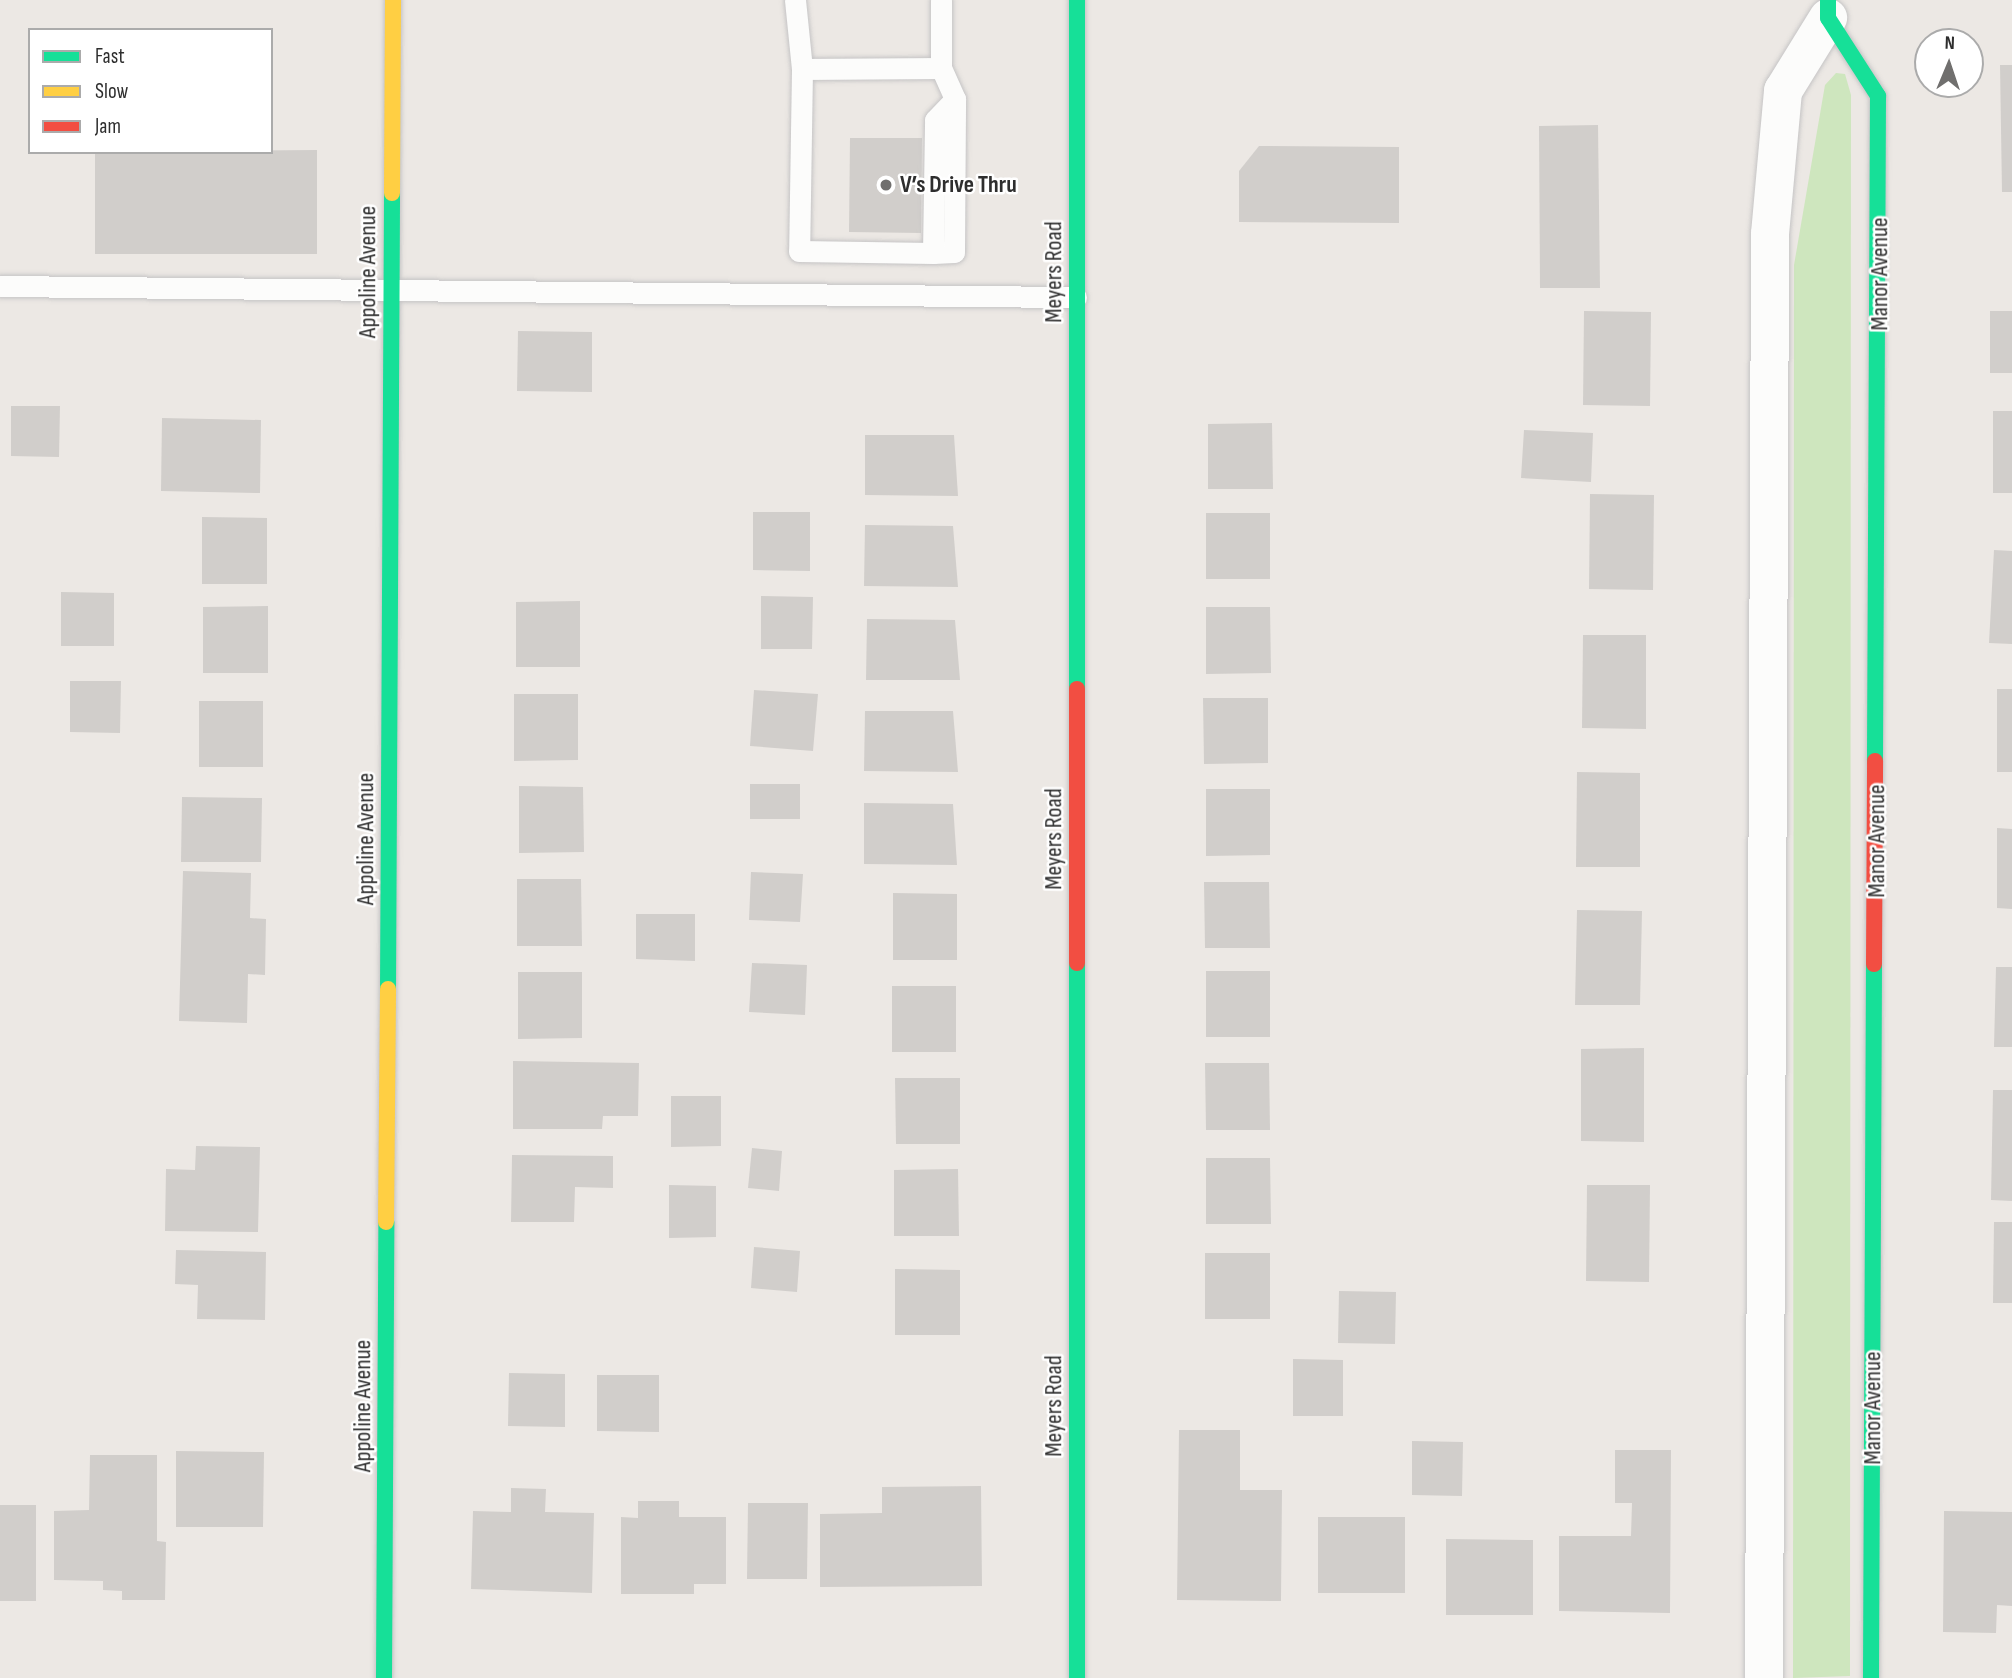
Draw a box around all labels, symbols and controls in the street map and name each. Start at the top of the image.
legend [28,28,273,154]
north arrow [1914,28,1984,98]
text: N [1944,32,1955,55]
text: Fast [95,44,125,69]
text: Slow [95,79,128,104]
text: Jam [95,114,121,139]
place label: V’s Drive Thru [900,171,1017,199]
marker: V’s Drive Thru [878,177,894,193]
street label: Appoline Avenue [354,206,382,338]
street label: Manor Avenue [1866,217,1894,331]
street label: Meyers Road [1040,221,1068,323]
street label: Appoline Avenue [352,773,380,905]
street label: Manor Avenue [1863,784,1891,898]
street label: Meyers Road [1040,788,1068,890]
street label: Appoline Avenue [349,1340,377,1472]
street label: Manor Avenue [1859,1351,1887,1465]
street label: Meyers Road [1040,1355,1068,1457]

